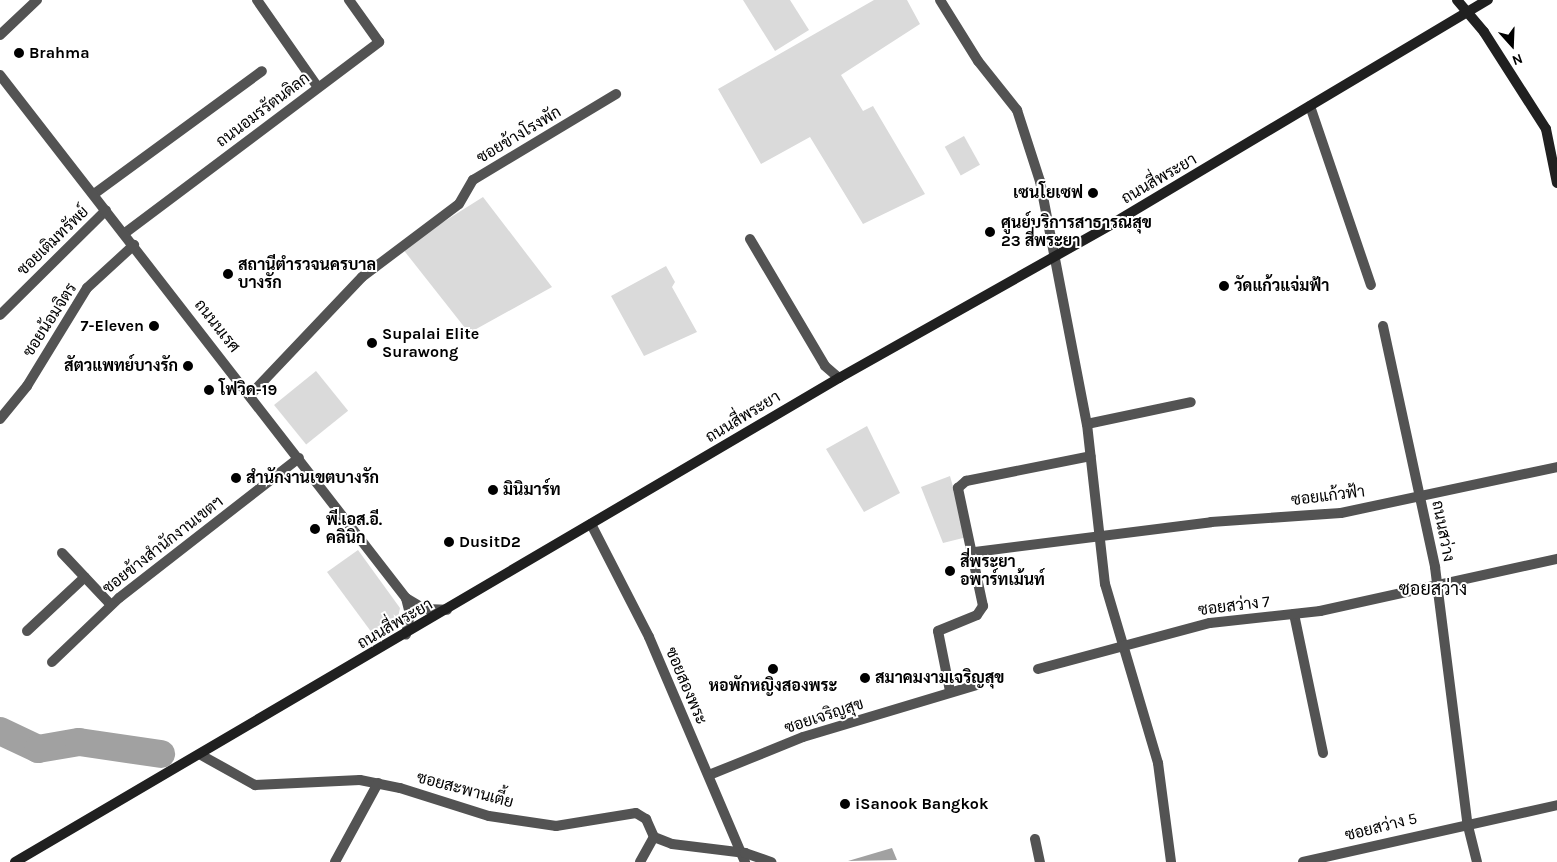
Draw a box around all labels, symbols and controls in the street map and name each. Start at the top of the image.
north arrow [1487,20,1537,70]
place label: Brahma [29,43,90,63]
marker: Brahma [13,47,25,59]
text: N [1510,50,1525,69]
street label: ถนนอมรรัตนดิลก [212,69,314,151]
street label: ซอยข้างโรงพัก [473,102,565,168]
street label: ถนนสี่พระยา [1118,150,1200,208]
place label: เซนโยเซฟ [1013,183,1083,203]
marker: เซนโยเซฟ [1087,187,1099,199]
street label: ซอยเติมทรัพย์ [13,202,93,280]
place label: ศูนย์บริการสาธารณสุข 23 สี่พระยา [1001,213,1152,251]
marker: ศูนย์บริการสาธารณสุข 23 สี่พระยา [983,225,997,239]
place label: สถานีตำรวจนครบาล บางรัก [238,255,376,293]
marker: สถานีตำรวจนครบาล บางรัก [222,268,234,280]
place label: วัดแก้วแจ่มฟ้า [1234,276,1329,296]
street label: ซอยน้อมจิตร [19,279,81,361]
marker: วัดแก้วแจ่มฟ้า [1218,280,1230,292]
street label: ถนนนเรศ [190,296,244,356]
place label: 7-Eleven [81,316,144,336]
marker: 7-Eleven [148,320,160,332]
place label: Supalai Elite Surawong [382,324,479,362]
marker: Supalai Elite Surawong [366,337,378,349]
place label: สัตวแพทย์บางรัก [64,356,178,376]
marker: สัตวแพทย์บางรัก [182,360,194,372]
place label: โฟวิด-19 [219,380,277,400]
marker: โฟวิด-19 [203,384,215,396]
street label: ถนนสี่พระยา [702,387,784,447]
place label: สำนักงานเขตบางรัก [246,468,379,488]
marker: สำนักงานเขตบางรัก [230,472,242,484]
place label: มินิมาร์ท [503,480,561,500]
street label: ซอยแก้วฟ้า [1290,482,1366,510]
marker: มินิมาร์ท [487,484,499,496]
street label: ซอยข้างสำนักงานเขตฯ [99,492,227,598]
street label: ถนนสว่าง [1428,499,1458,563]
place label: พี.เอส.อี. คลินิก [326,510,382,548]
marker: พี.เอส.อี. คลินิก [308,522,322,536]
place label: DusitD2 [459,532,521,552]
marker: DusitD2 [443,536,455,548]
place label: สี่พระยา อพาร์ทเม้นท์ [960,552,1045,590]
marker: สี่พระยา อพาร์ทเม้นท์ [944,565,956,577]
district label: ซอยสว่าง [1399,578,1467,600]
street label: ซอยสว่าง 7 [1197,592,1271,620]
street label: ถนนสี่พระยา [354,595,436,653]
street label: ซอยสองพระ [661,644,711,728]
marker: หอพักหญิงสองพระ [767,663,779,675]
place label: สมาคมงามเจริญสุข [875,668,1004,688]
marker: สมาคมงามเจริญสุข [859,672,871,684]
place label: หอพักหญิงสองพระ [709,676,837,696]
street label: ซอยเจริญสุข [782,694,866,738]
street label: ซอยสะพานเตี้ย [414,768,516,812]
place label: iSanook Bangkok [855,794,988,814]
marker: iSanook Bangkok [839,798,851,810]
street label: ซอยสว่าง 5 [1343,809,1419,845]

